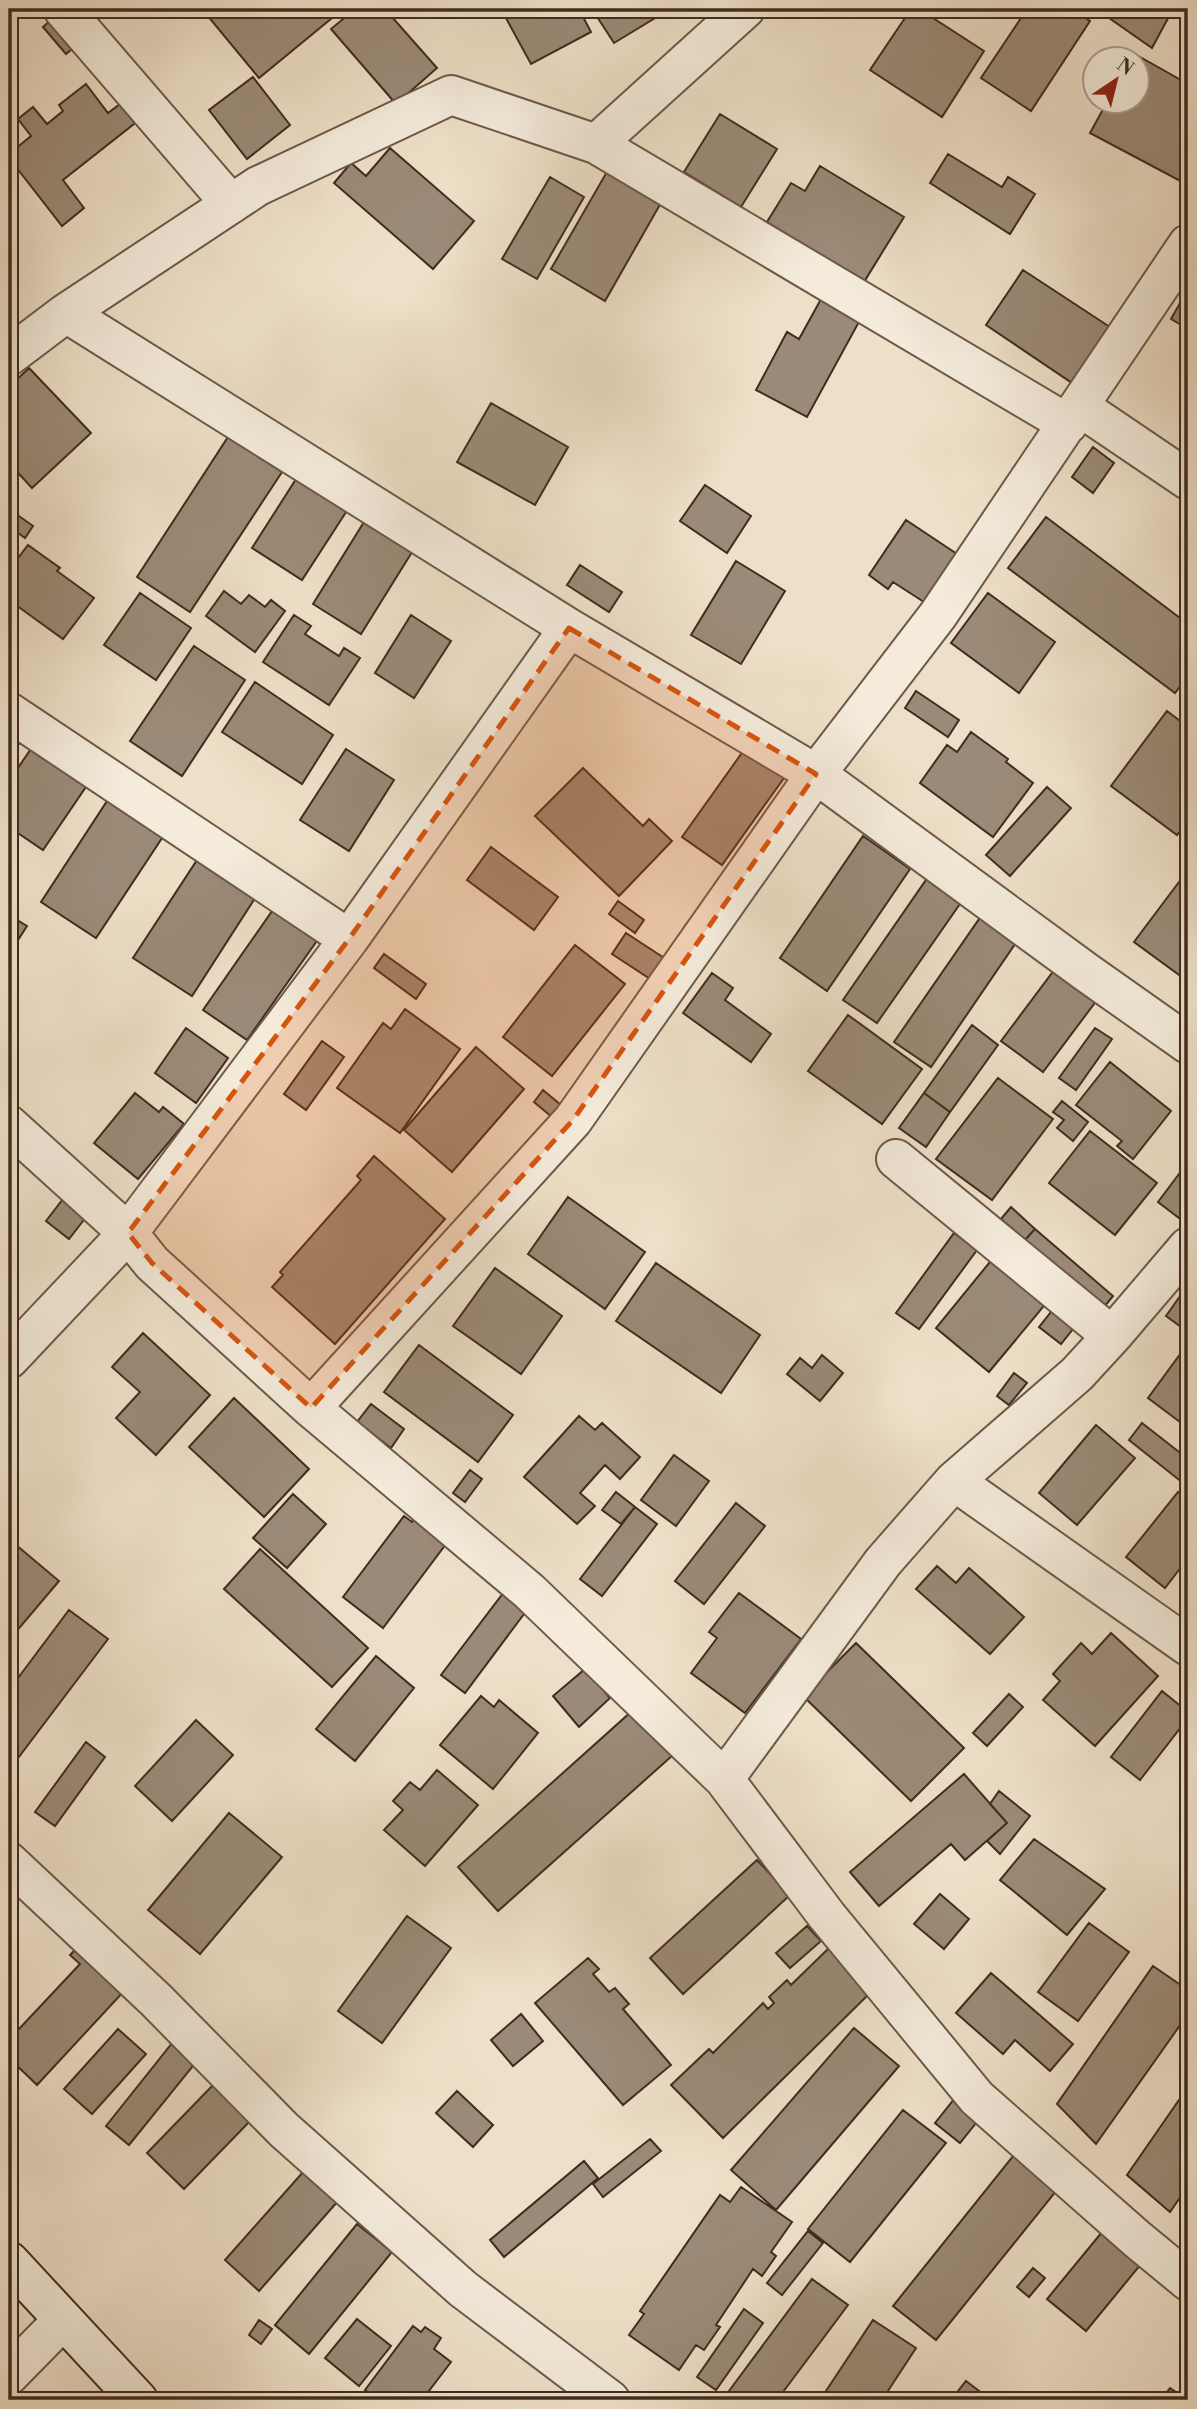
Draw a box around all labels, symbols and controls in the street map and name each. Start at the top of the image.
north arrow [1082,46,1152,116]
text: N [1112,53,1138,81]

